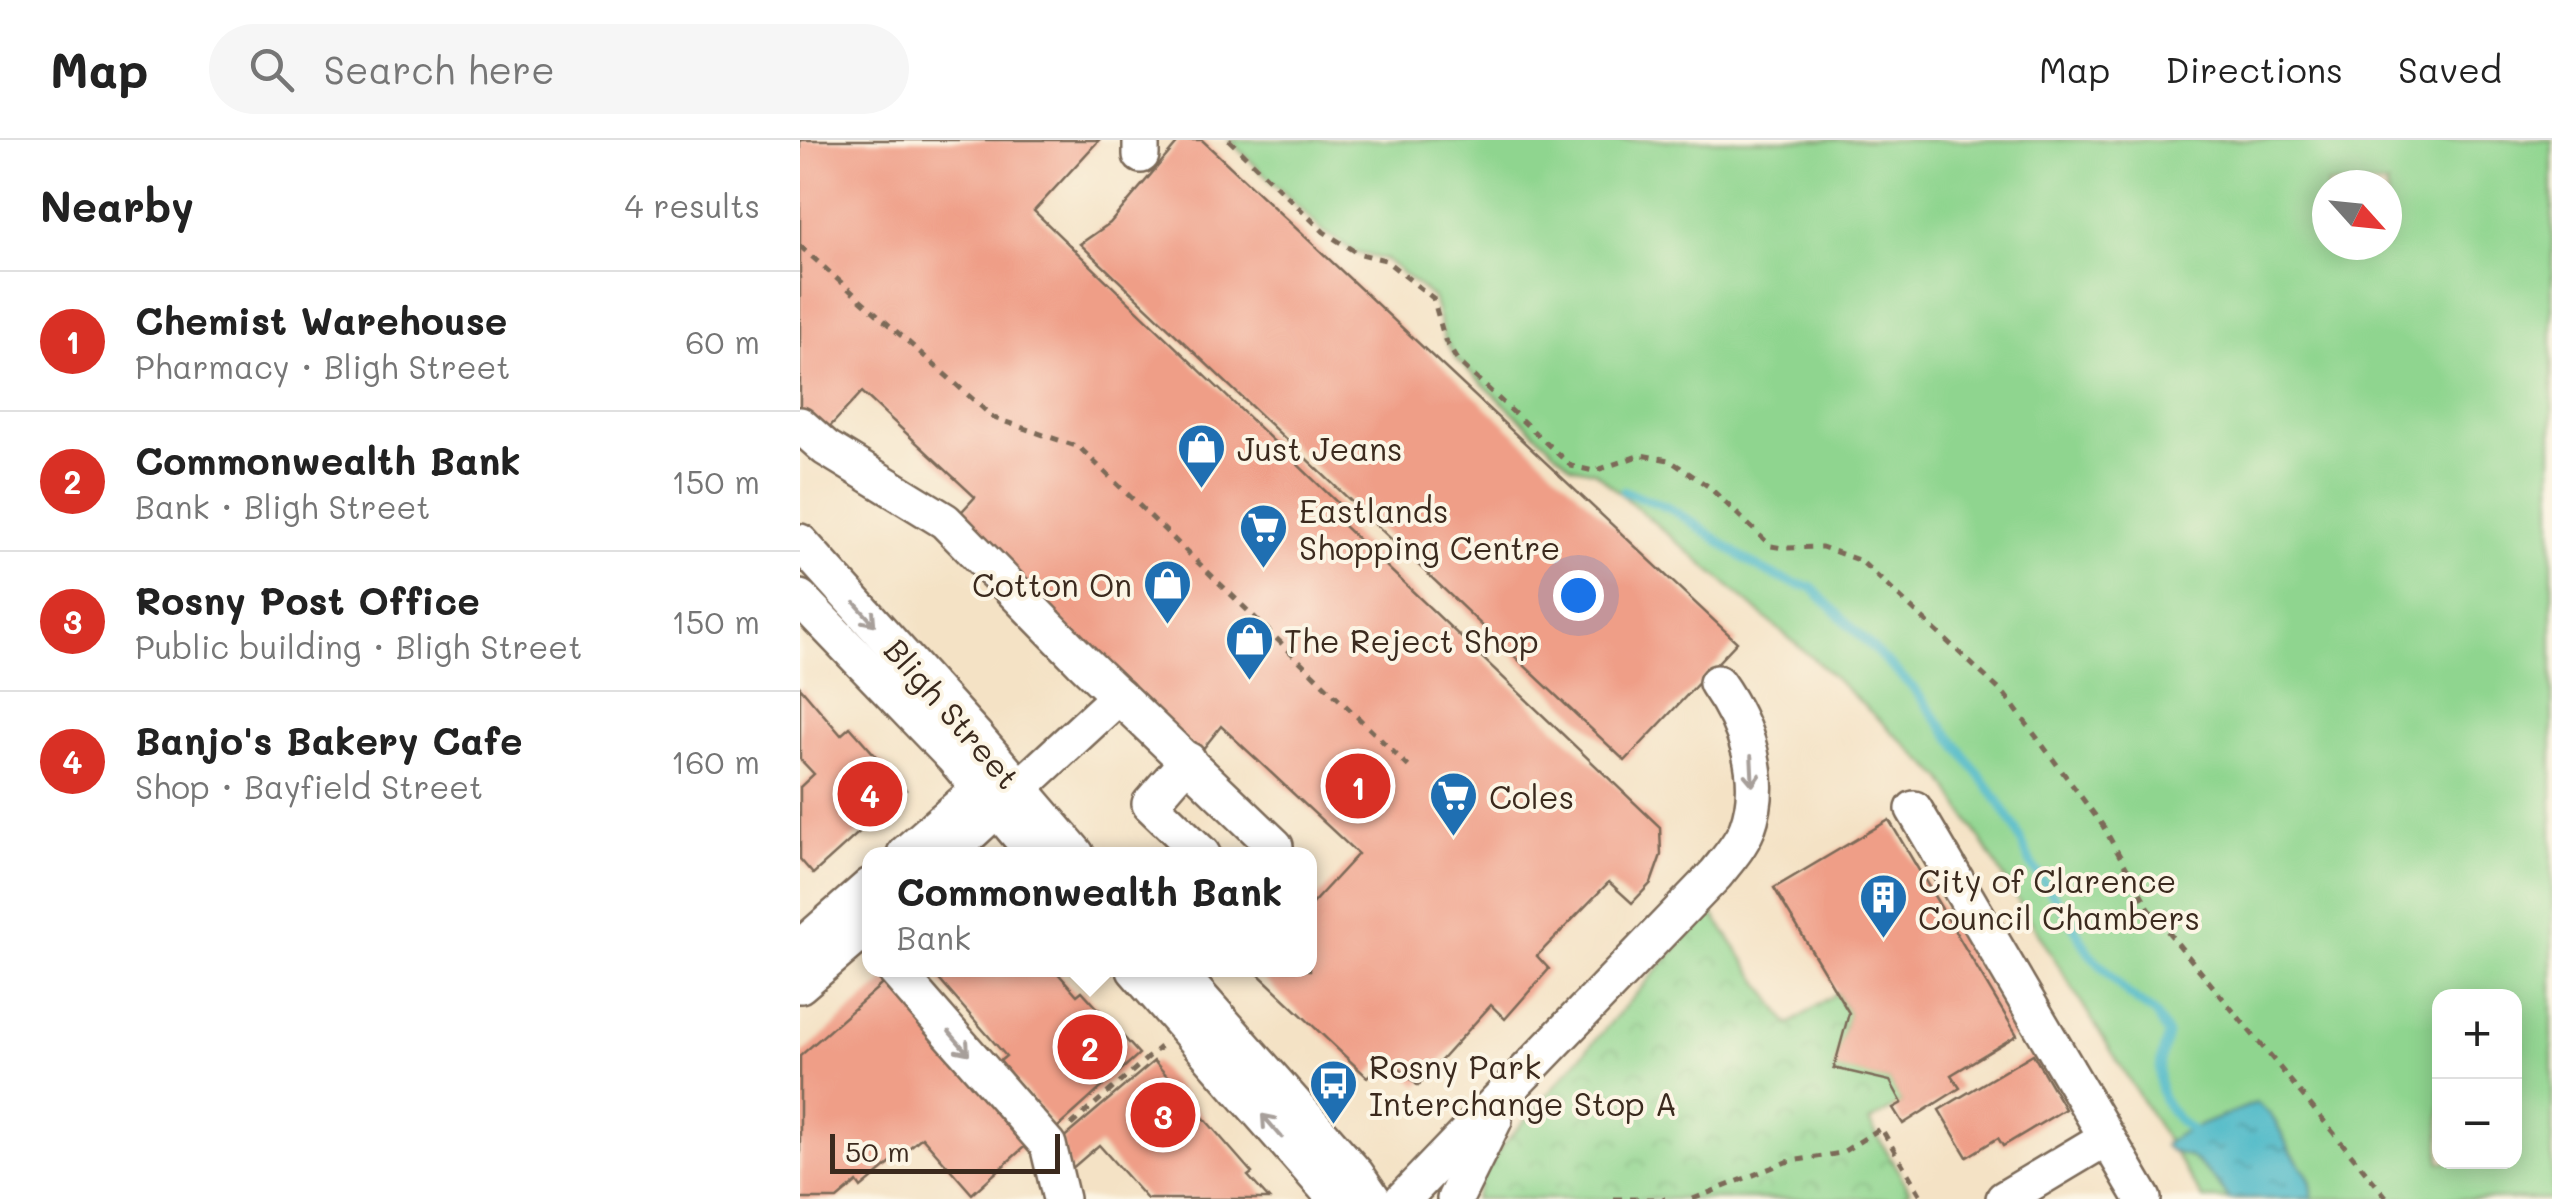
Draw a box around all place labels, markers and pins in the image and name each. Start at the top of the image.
shop icon: Just Jeans [1176,422,1228,490]
place label: Just Jeans [1237,427,1403,469]
place label: Eastlands Shopping Centre [1299,489,1560,568]
supermarket icon: Eastlands Shopping Centre [1238,502,1290,570]
shop icon: Cotton On [1141,558,1193,626]
place label: Cotton On [972,563,1132,605]
shop icon: The Reject Shop [1223,614,1275,682]
place label: The Reject Shop [1284,619,1539,661]
pin: 1 [1326,748,1390,824]
pin: 4 [838,756,902,832]
supermarket icon: Coles [1428,770,1480,838]
place label: Coles [1489,775,1574,817]
place label: City of Clarence Council Chambers [1918,859,2200,938]
building icon: City of Clarence Council Chambers [1857,872,1909,940]
pin: 2 [1058,1010,1122,1084]
place label: Rosny Park Interchange Stop A [1369,1045,1677,1124]
bus stop icon: Rosny Park Interchange Stop A [1308,1058,1360,1126]
pin: 3 [1130,1078,1196,1152]

